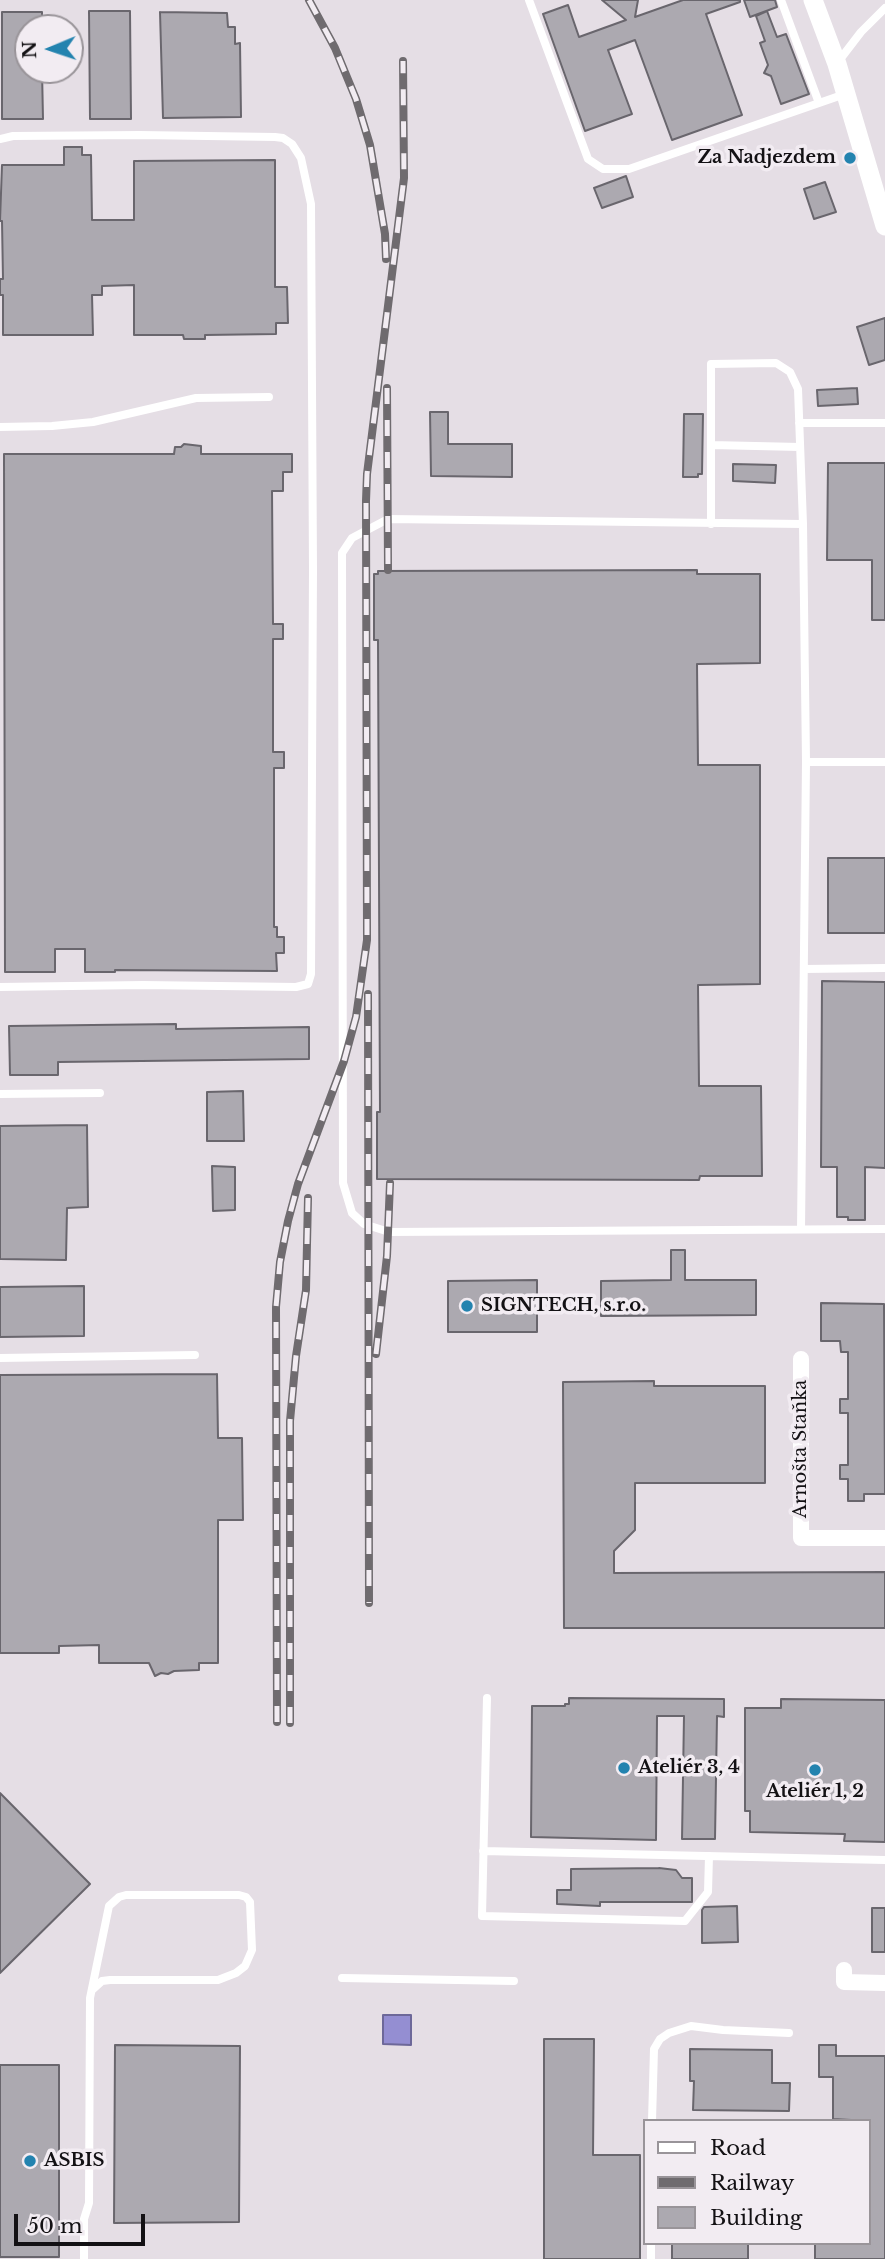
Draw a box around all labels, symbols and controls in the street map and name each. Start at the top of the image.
north arrow [14,14,84,84]
text: N [18,40,41,59]
place label: Za Nadjezdem [698,147,836,169]
marker: Za Nadjezdem [842,150,858,166]
place label: SIGNTECH, s.r.o. [481,1295,646,1317]
marker: SIGNTECH, s.r.o. [459,1298,475,1314]
street label: Arnošta Staňka [790,1380,812,1518]
place label: Ateliér 3, 4 [638,1757,740,1779]
marker: Ateliér 3, 4 [616,1760,632,1776]
marker: Ateliér 1, 2 [807,1762,823,1778]
place label: Ateliér 1, 2 [766,1781,864,1803]
legend [644,2119,871,2245]
text: Road [710,2135,766,2161]
place label: ASBIS [44,2150,104,2172]
marker: ASBIS [22,2153,38,2169]
text: Railway [710,2170,794,2196]
scale bar [18,2200,149,2244]
text: Building [710,2205,802,2231]
text: 50 m [27,2213,82,2239]

